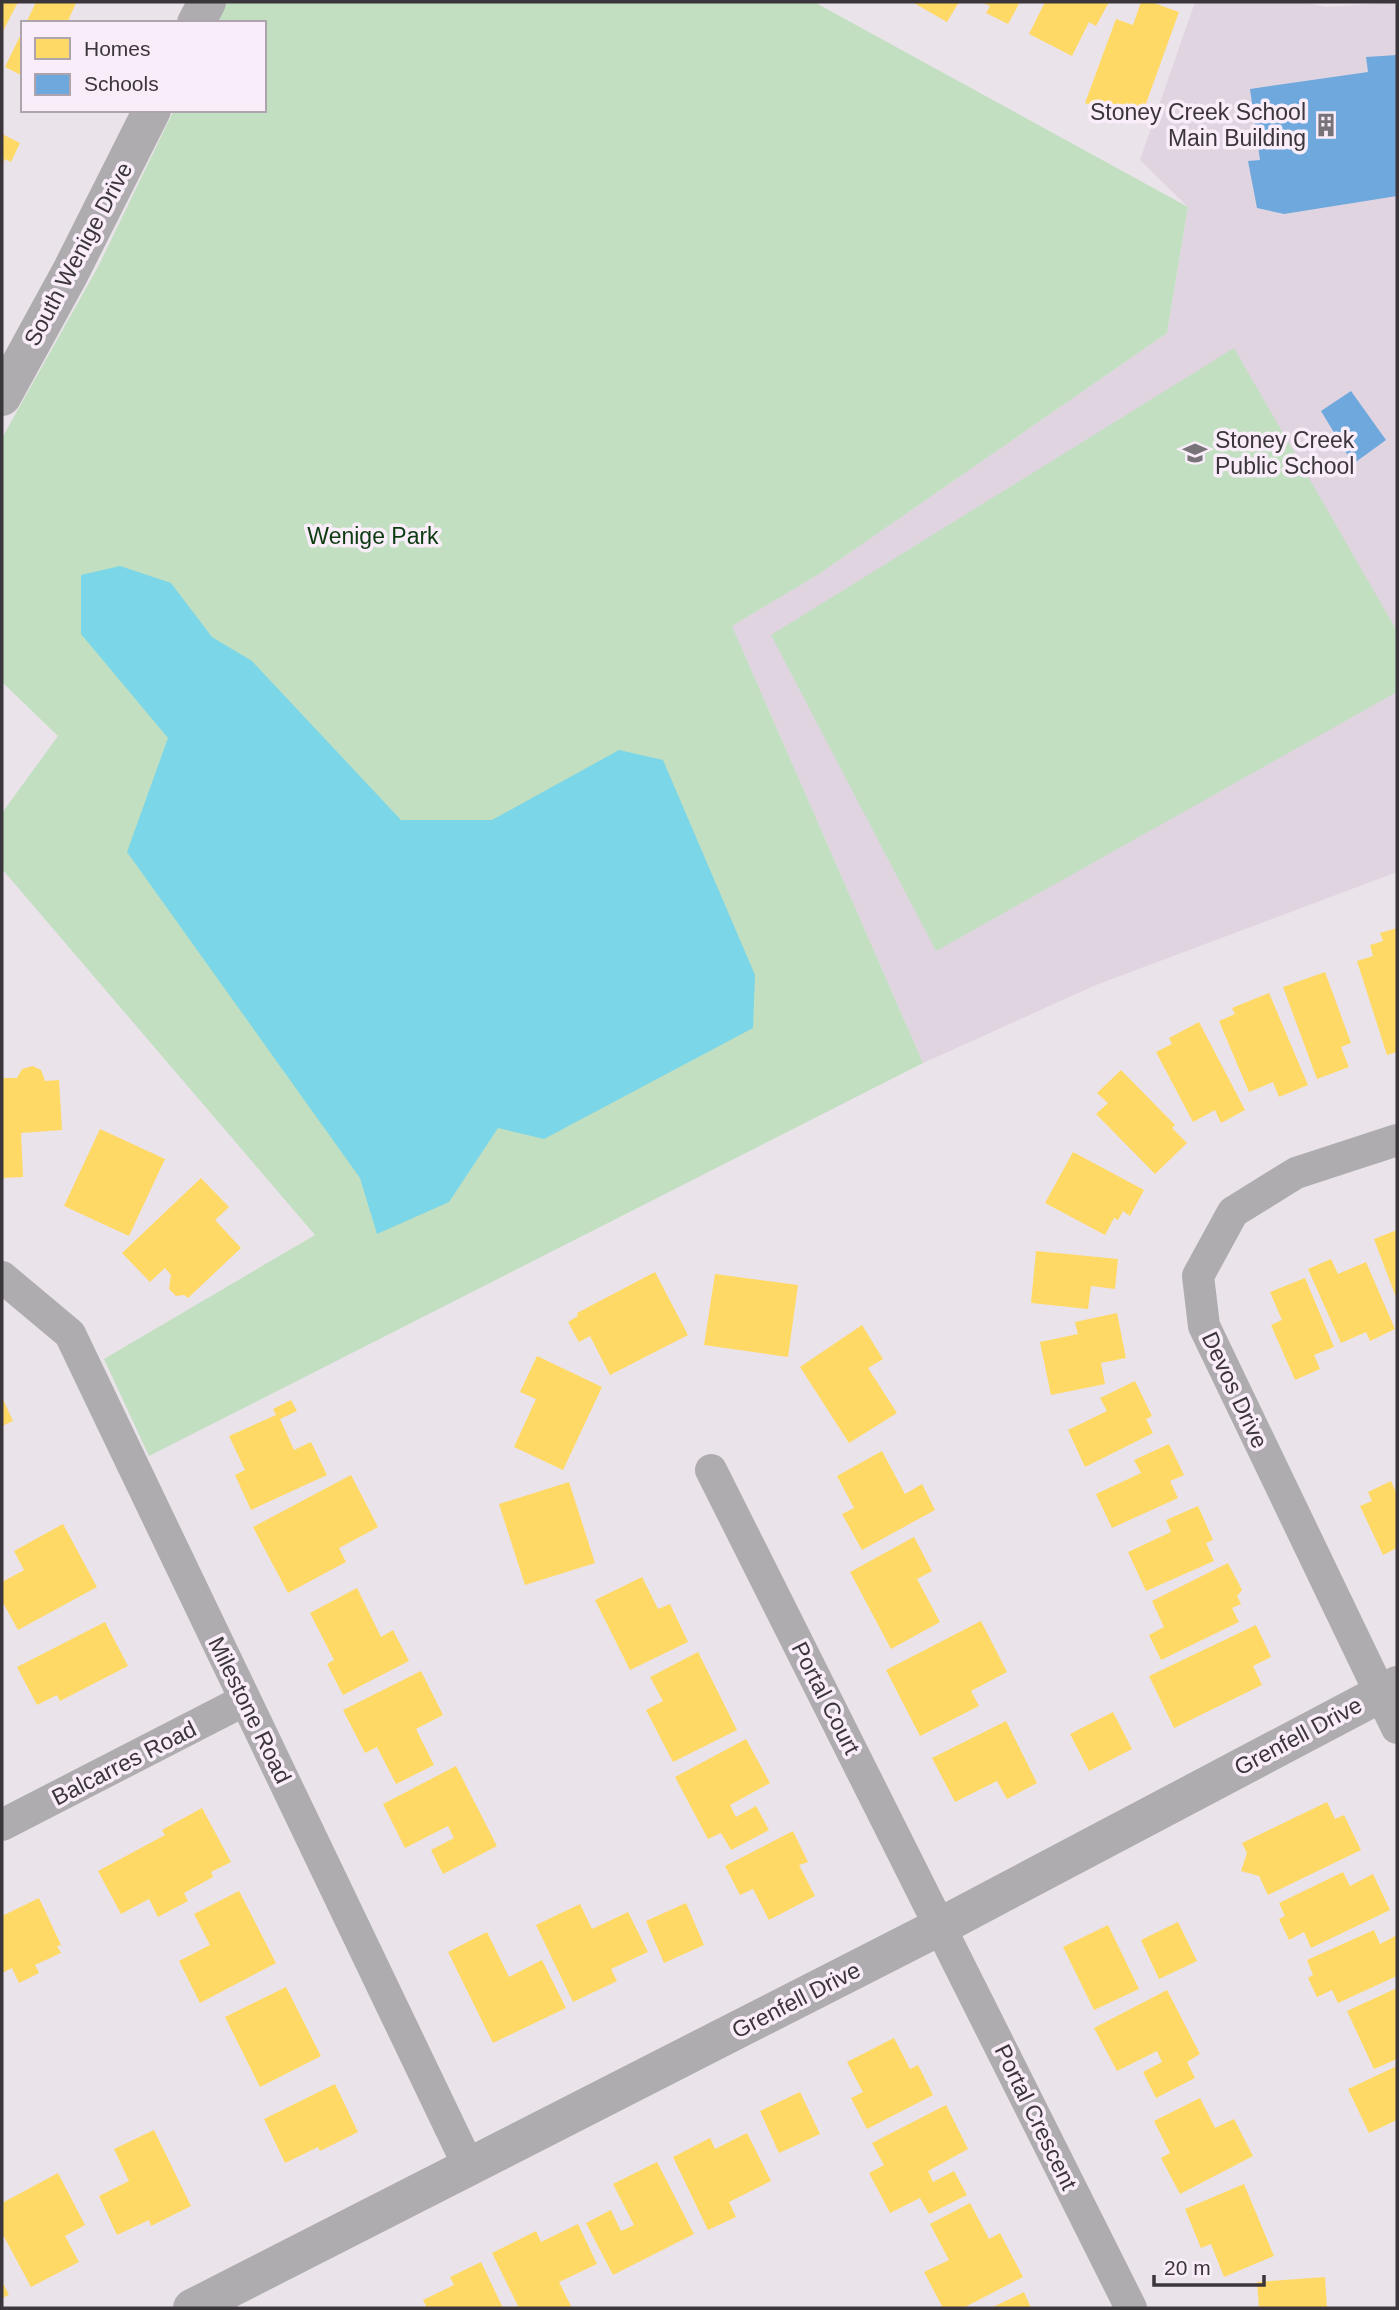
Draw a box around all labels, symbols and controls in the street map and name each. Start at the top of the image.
legend [21,21,266,112]
text: Homes [84,37,151,60]
text: Schools [84,72,159,95]
place label: Stoney Creek School Main Building [1090,99,1306,151]
building icon: Stoney Creek School Main Building [1312,111,1340,139]
street label: South Wenige Drive [19,158,137,350]
place label: Stoney Creek Public School [1215,427,1355,479]
school or university icon: Stoney Creek Public School [1181,439,1209,467]
park label: Wenige Park [307,523,439,549]
street label: Devos Drive [1197,1328,1273,1452]
street label: Milestone Road [203,1632,297,1788]
street label: Portal Court [787,1637,866,1759]
street label: Grenfell Drive [1230,1692,1366,1780]
street label: Balcarres Road [47,1715,201,1811]
street label: Grenfell Drive [727,1956,865,2044]
street label: Portal Crescent [990,2040,1083,2194]
scale bar [1154,2244,1264,2288]
text: 20 m [1164,2256,1211,2279]

